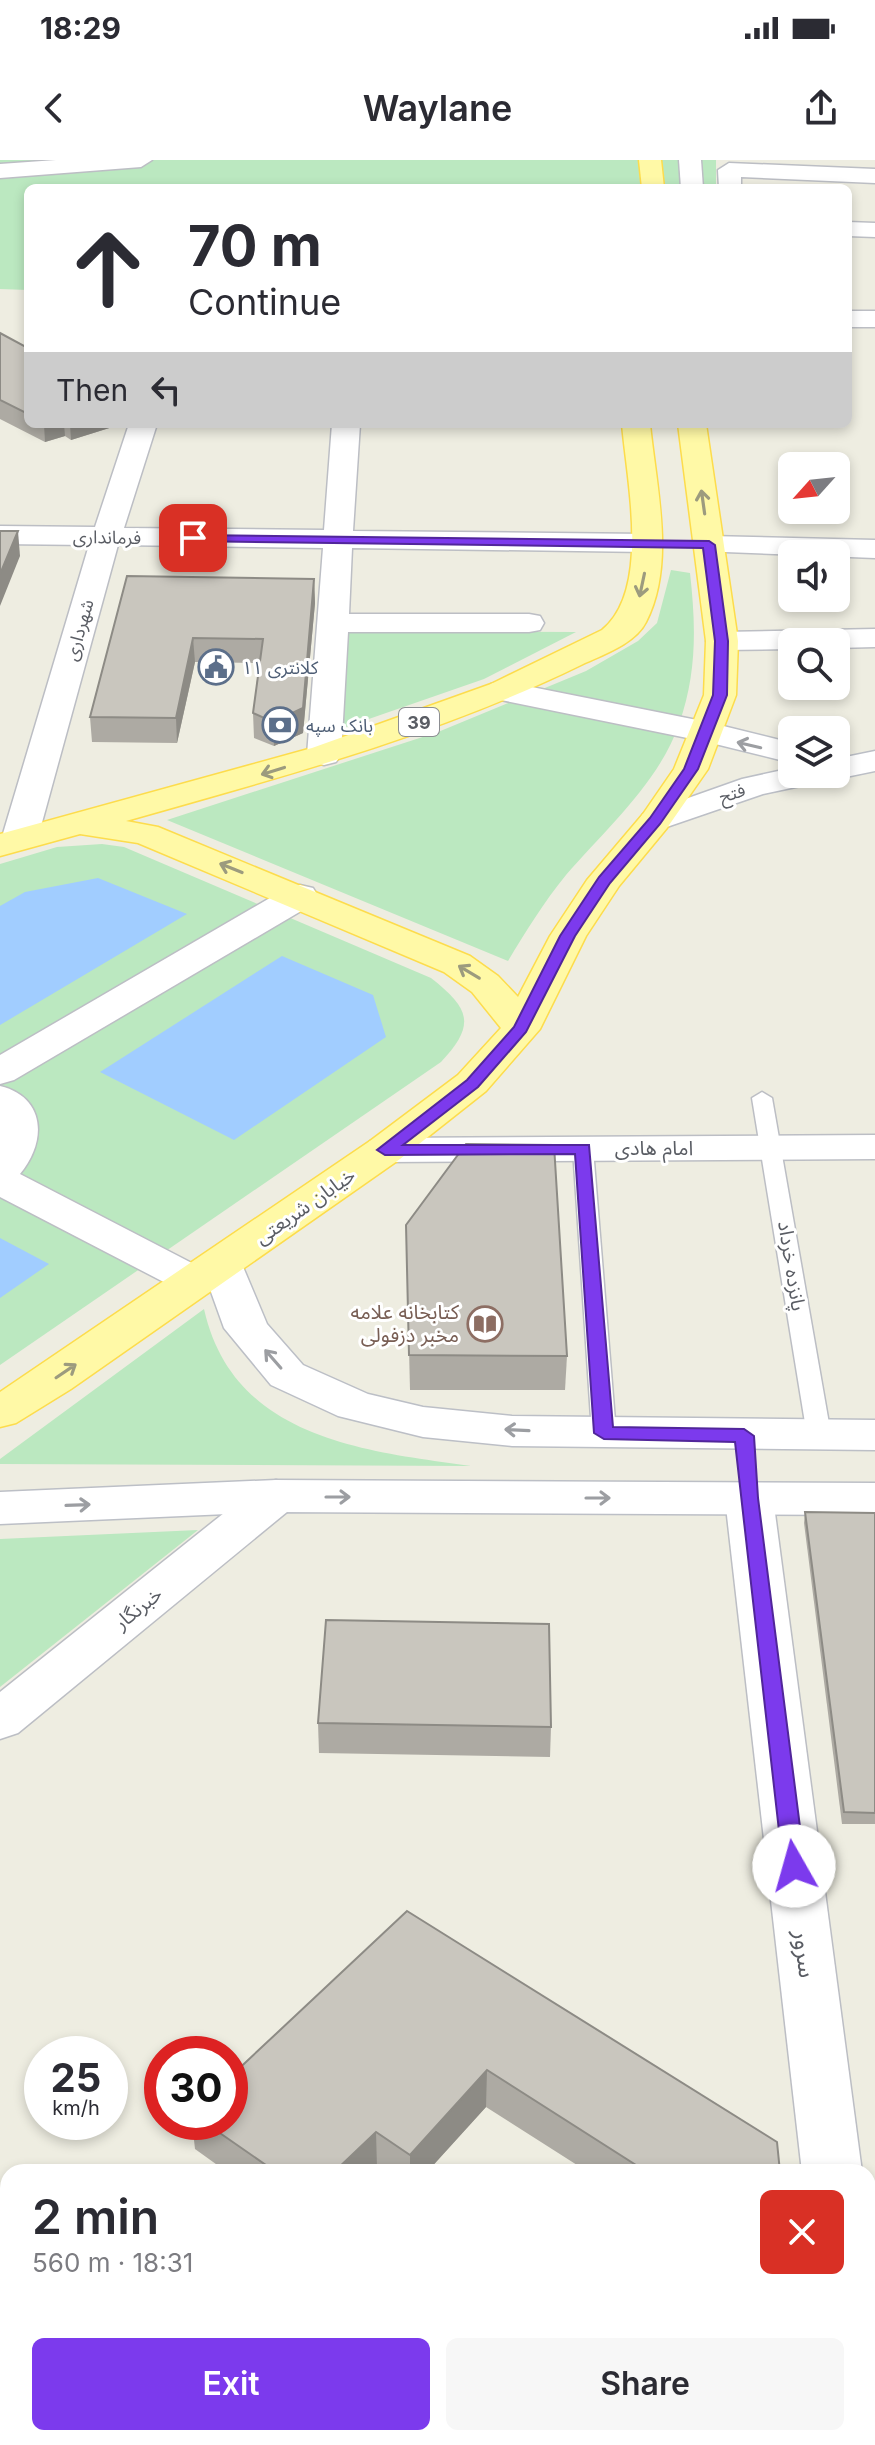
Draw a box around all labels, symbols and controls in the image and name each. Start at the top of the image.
text: 18:29 [40,10,121,46]
icon: back [32,86,76,130]
text: Waylane [363,86,512,130]
icon: share [799,86,843,130]
text: 70 m [188,212,322,280]
icon: ahead [56,216,160,320]
text: Continue [188,280,341,324]
icon: left [144,368,188,412]
text: Then [56,372,128,408]
north arrow [778,452,850,524]
map controls [778,452,850,788]
one-way arrow [695,490,710,515]
pin [159,504,227,572]
icon: arrive [171,516,215,560]
street label: فرمانداری [73,526,141,549]
button: sound [778,540,850,612]
one-way arrow [634,571,649,597]
street label: شهرداری [60,597,99,663]
button: search [778,628,850,700]
public building icon: کلانتری ۱۱ [197,648,235,686]
place label: کلانتری ۱۱ [242,657,319,679]
bank icon: بانک سپه [261,706,299,744]
road number: 39 [399,708,439,736]
place label: بانک سپه [306,715,373,737]
button: layers [778,716,850,788]
one-way arrow [736,736,762,751]
one-way arrow [261,764,287,779]
street label: فتح [716,779,749,810]
one-way arrow [219,860,244,874]
one-way arrow [458,963,481,979]
street label: امام هادی [615,1136,693,1163]
street label: خیابان شریعتی [250,1163,360,1249]
street label: پانزده خرداد [772,1219,811,1313]
place label: کتابخانه علامه مخبر دزفولی [351,1300,460,1347]
library icon: کتابخانه علامه مخبر دزفولی [466,1305,504,1343]
one-way arrow [264,1350,282,1370]
one-way arrow [55,1363,77,1379]
one-way arrow [504,1423,531,1438]
one-way arrow [324,1489,351,1505]
one-way arrow [584,1490,611,1506]
one-way arrow [64,1497,91,1512]
street label: خبرنگار [108,1581,167,1635]
position arrow [752,1824,836,1908]
street label: سرور [788,1927,822,1980]
speed limit sign: 30 [144,2036,248,2140]
text: 25 [51,2053,101,2102]
text: km/h [52,2096,100,2120]
text: 2 min [32,2187,159,2246]
button: close [760,2190,844,2274]
text: 560 m · 18:31 [32,2247,193,2278]
button: Exit [32,2338,430,2430]
button: Share [446,2338,844,2430]

